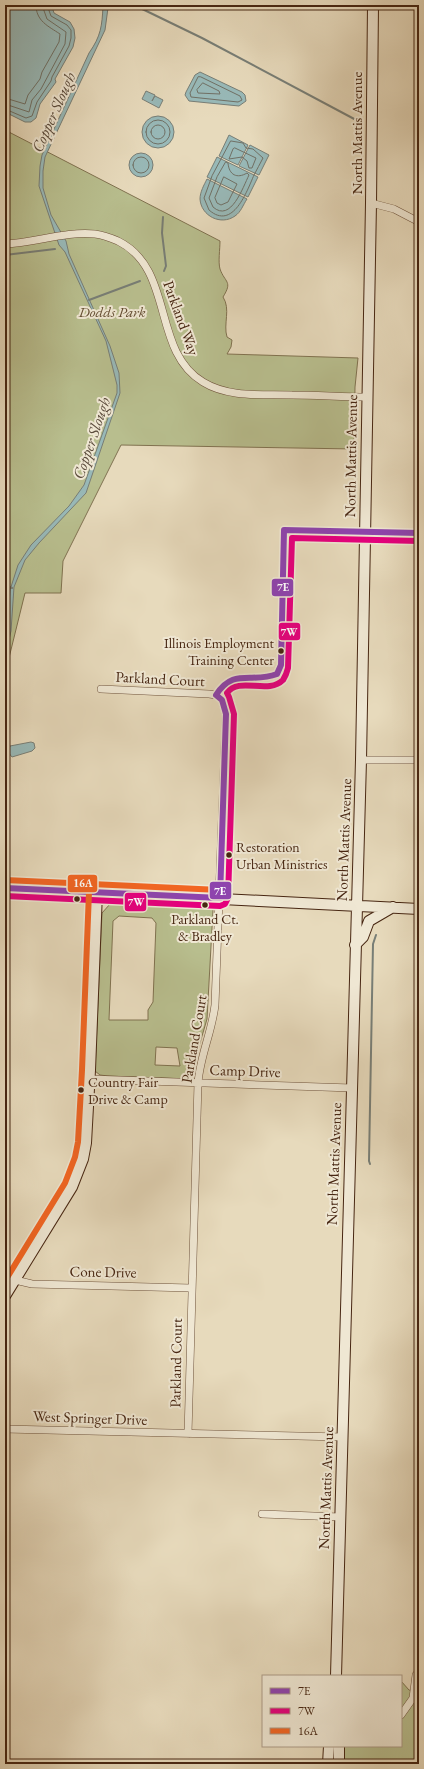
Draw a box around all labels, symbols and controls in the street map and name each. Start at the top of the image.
water label: Copper Slough [27,69,80,155]
street label: North Mattis Avenue [347,71,366,194]
street label: Parkland Way [159,278,204,358]
park label: Dodds Park [78,302,146,321]
water label: Copper Slough [68,394,115,482]
street label: North Mattis Avenue [340,394,361,518]
line badge: 7E [271,578,294,597]
text: 7E [277,580,290,594]
line badge: 7W [278,622,301,641]
text: 7W [280,625,298,639]
place label: Illinois Employment Training Center [164,634,275,669]
marker: Illinois Employment Training Center [276,646,286,656]
street label: Parkland Court [115,667,205,690]
street label: North Mattis Avenue [332,778,355,902]
place label: Restoration Urban Ministries [236,838,328,873]
marker: Restoration Urban Ministries [224,850,234,860]
line badge: 16A [67,874,98,893]
text: 16A [73,876,93,890]
line badge: 7E [209,881,232,900]
text: 7E [214,884,227,898]
line badge: 7W [124,892,147,912]
unlabelled marker [72,894,82,904]
text: 7W [127,895,145,909]
marker: Parkland Ct. & Bradley [200,900,210,910]
place label: Parkland Ct. & Bradley [171,910,239,945]
street label: Parkland Court [176,993,211,1085]
street label: Camp Drive [209,1060,281,1081]
place label: Country Fair Drive & Camp [88,1073,168,1108]
marker: Country Fair Drive & Camp [76,1085,86,1095]
street label: North Mattis Avenue [322,1102,345,1226]
street label: Cone Drive [69,1261,137,1282]
street label: Parkland Court [165,1318,186,1408]
street label: West Springer Drive [33,1406,148,1429]
street label: North Mattis Avenue [314,1426,337,1550]
legend [262,1675,402,1747]
text: 7E [298,1683,311,1699]
text: 7W [298,1703,316,1719]
text: 16A [298,1723,319,1739]

